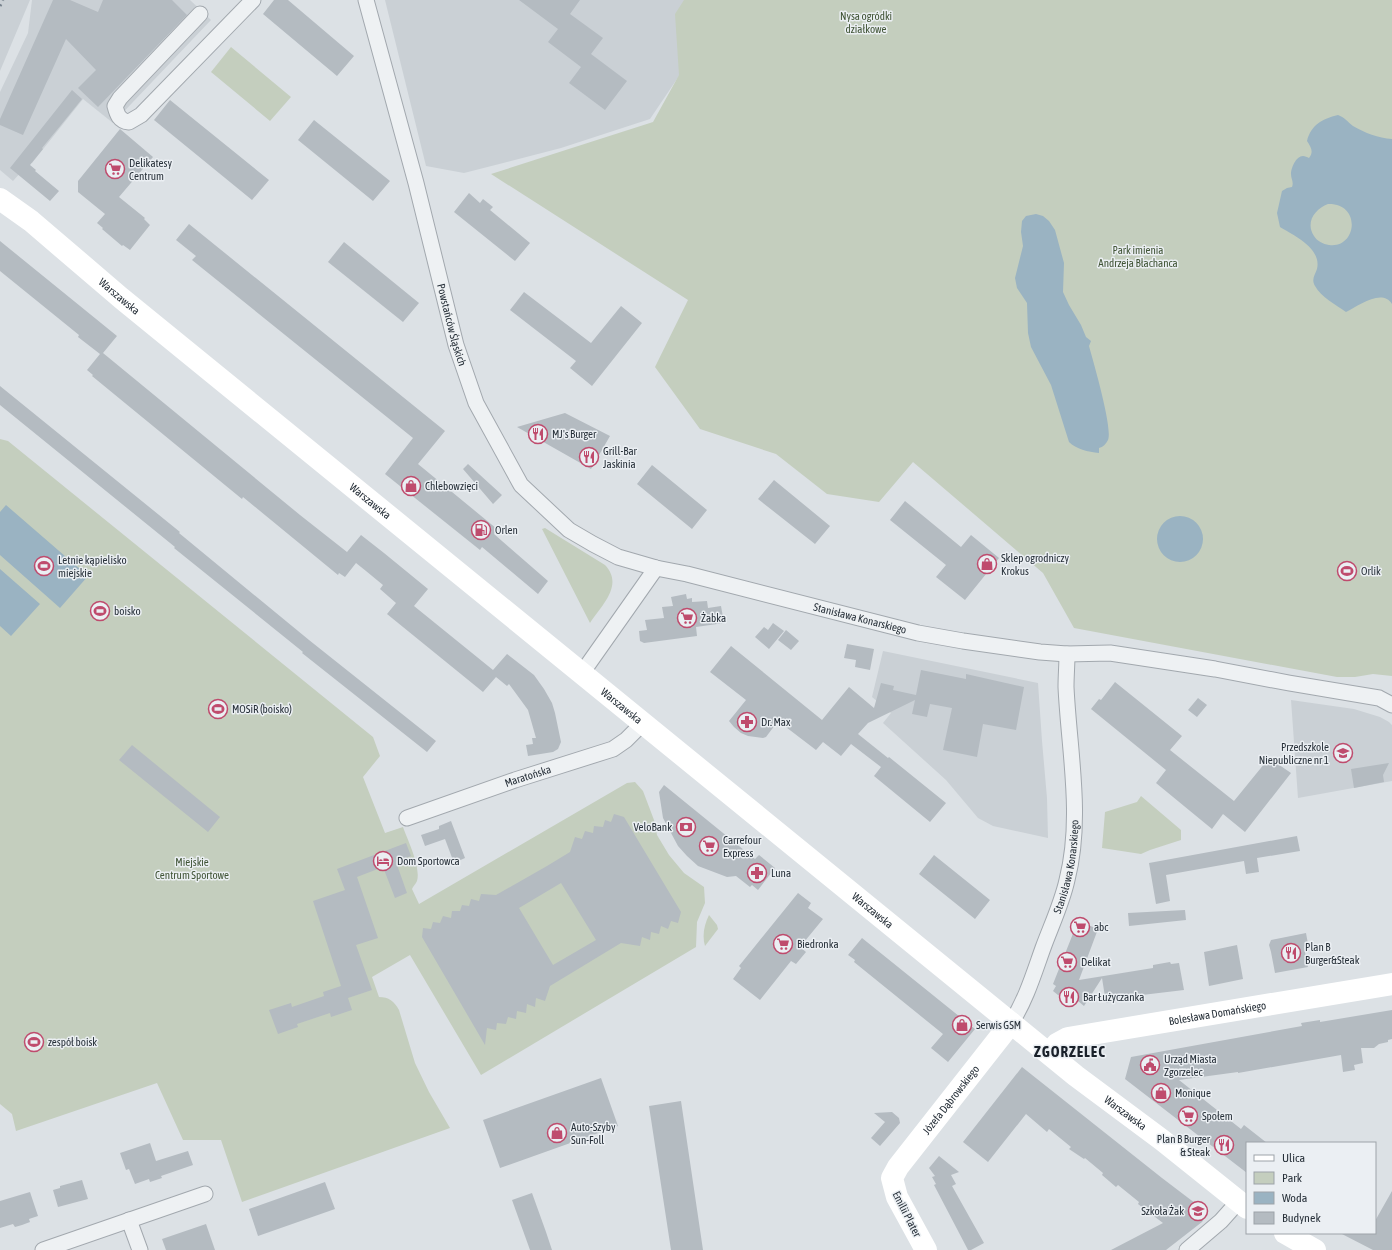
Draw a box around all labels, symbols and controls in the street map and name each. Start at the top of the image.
park label: Nysa ogródki działkowe [840,10,892,35]
place label: Delikatesy Centrum [129,157,172,182]
supermarket icon: Delikatesy Centrum [104,158,126,180]
park label: Park imienia Andrzeja Błachanca [1098,244,1178,269]
street label: Warszawska [96,276,142,317]
street label: Powstańców Śląskich [435,282,469,368]
restaurant icon: MJ's Burger [527,423,549,445]
place label: MJ's Burger [552,428,597,440]
place label: Grill-Bar Jaskinia [603,445,638,470]
restaurant icon: Grill-Bar Jaskinia [578,446,600,468]
shop icon: Chlebowzięci [400,475,422,497]
place label: Chlebowzięci [425,480,478,492]
street label: Warszawska [347,481,393,521]
fuel station icon: Orlen [470,519,492,541]
place label: Orlen [495,524,518,536]
place label: Sklep ogrodniczy Krokus [1001,552,1069,577]
shop icon: Sklep ogrodniczy Krokus [976,553,998,575]
place label: Letnie kąpielisko miejskie [58,554,127,579]
sports icon: Letnie kąpielisko miejskie [33,555,55,577]
sports icon: Orlik [1336,560,1358,582]
place label: Orlik [1361,565,1381,577]
sports icon: boisko [89,600,111,622]
street label: Stanisława Konarskiego [812,601,908,636]
place label: boisko [114,605,141,617]
supermarket icon: Żabka [676,607,698,629]
place label: Żabka [701,612,726,624]
street label: Warszawska [599,685,644,726]
sports icon: MOSiR (boisko) [207,698,229,720]
place label: MOSiR (boisko) [232,703,292,715]
pharmacy icon: Dr. Max [736,711,758,733]
place label: Dr. Max [761,716,791,728]
place label: Przedszkole Niepubliczne nr 1 [1259,741,1329,766]
school or university icon: Przedszkole Niepubliczne nr 1 [1332,742,1354,764]
street label: Maratońska [503,763,553,789]
bank icon: VeloBank [675,816,697,838]
street label: Stanisława Konarskiego [1051,820,1080,915]
place label: VeloBank [633,821,672,833]
place label: Carrefour Express [723,834,762,859]
supermarket icon: Carrefour Express [698,835,720,857]
hotel icon: Dom Sportowca [372,850,394,872]
place label: Dom Sportowca [397,855,460,867]
park label: Miejskie Centrum Sportowe [155,856,229,881]
pharmacy icon: Luna [746,862,768,884]
place label: Luna [771,867,791,879]
street label: Warszawska [850,890,896,931]
supermarket icon: abc [1069,916,1091,938]
place label: abc [1094,921,1109,933]
supermarket icon: Biedronka [772,933,794,955]
place label: Biedronka [797,938,839,950]
place label: Plan B Burger&Steak [1305,941,1360,966]
restaurant icon: Plan B Burger&Steak [1280,942,1302,964]
supermarket icon: Delikat [1056,951,1078,973]
place label: Delikat [1081,956,1111,968]
restaurant icon: Bar Łużyczanka [1058,986,1080,1008]
place label: Bar Łużyczanka [1083,991,1144,1003]
street label: Bolesława Domańskiego [1168,999,1267,1027]
shop icon: Serwis GSM [951,1014,973,1036]
place label: Serwis GSM [976,1019,1021,1031]
sports icon: zespół boisk [23,1031,45,1053]
place label: zespół boisk [48,1036,97,1048]
district label: ZGORZELEC [1034,1043,1106,1060]
place label: Urząd Miasta Zgorzelec [1164,1053,1217,1078]
public building icon: Urząd Miasta Zgorzelec [1139,1054,1161,1076]
street label: Józefa Dąbrowskiego [920,1063,981,1137]
shop icon: Monique [1150,1082,1172,1104]
place label: Monique [1175,1087,1211,1099]
street label: Warszawska [1102,1093,1149,1132]
supermarket icon: Społem [1177,1105,1199,1127]
place label: Społem [1202,1110,1233,1122]
place label: Auto-Szyby Sun-Foll [571,1121,616,1146]
shop icon: Auto-Szyby Sun-Foll [546,1122,568,1144]
place label: Plan B Burger & Steak [1157,1133,1211,1158]
restaurant icon: Plan B Burger & Steak [1213,1134,1235,1156]
legend [1246,1142,1376,1234]
text: Ulica [1282,1151,1305,1165]
text: Park [1282,1171,1303,1185]
street label: Emilii Plater [890,1189,924,1239]
text: Woda [1282,1191,1307,1205]
school or university icon: Szkoła Żak [1187,1200,1209,1222]
place label: Szkoła Żak [1141,1205,1184,1217]
text: Budynek [1282,1211,1321,1225]

